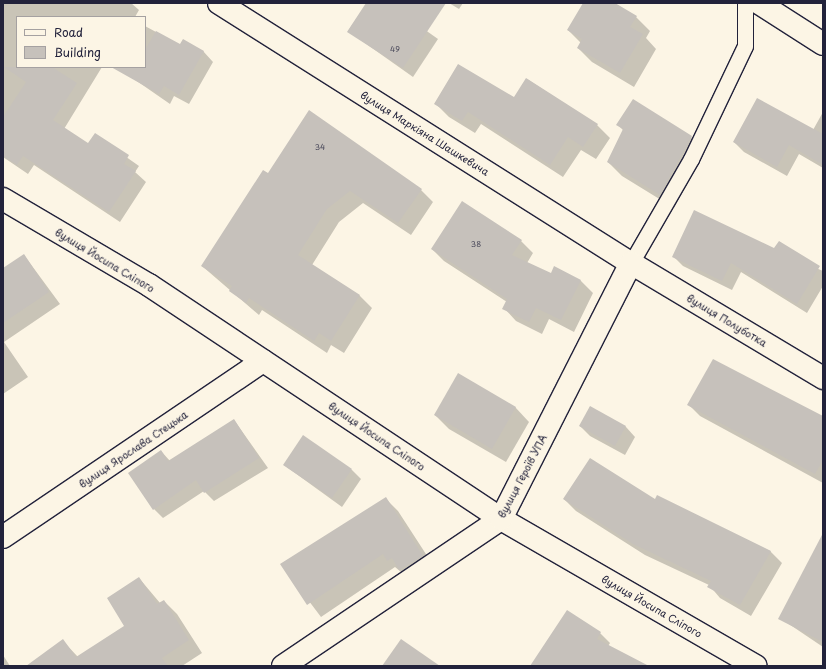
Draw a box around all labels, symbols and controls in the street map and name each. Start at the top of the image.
legend [16,16,146,68]
text: Road [54,23,83,41]
text: Building [54,43,101,61]
house number: 49 [390,45,400,55]
street label: вулиця Маркіяна Шашкевича [358,88,492,178]
house number: 34 [315,143,325,153]
street label: вулиця Йосипа Сліпого [53,225,157,295]
house number: 38 [471,240,481,250]
street label: вулиця Полуботка [685,291,769,349]
street label: вулиця Йосипа Сліпого [326,399,428,473]
street label: вулиця Ярослава Стецька [76,408,190,490]
street label: вулиця Героїв УПА [495,432,549,520]
street label: вулиця Йосипа Сліпого [599,572,705,640]

